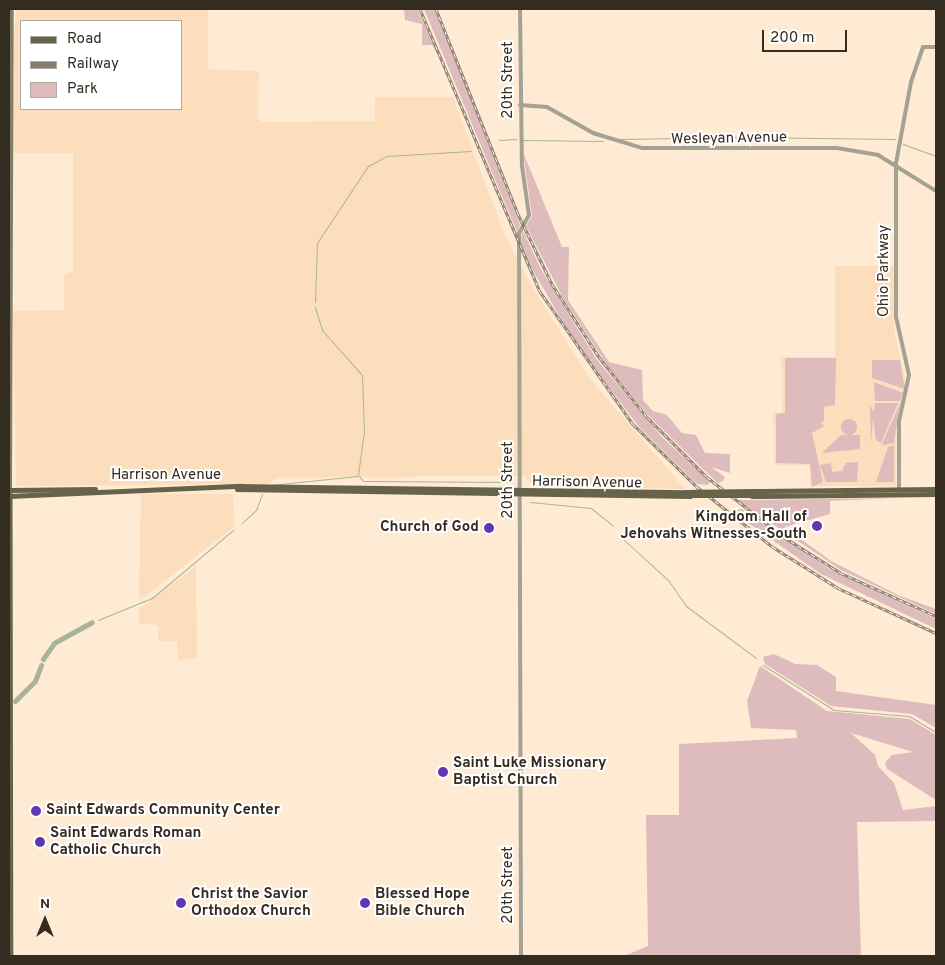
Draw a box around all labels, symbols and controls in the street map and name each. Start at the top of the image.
legend [20,20,182,110]
scale bar [765,20,850,52]
text: 200 m [770,29,815,48]
text: Road [67,30,102,49]
street label: 20th Street [500,41,518,119]
text: Railway [67,55,119,74]
text: Park [67,80,98,99]
street label: Wesleyan Avenue [670,129,788,149]
street label: Ohio Parkway [876,225,894,317]
street label: 20th Street [500,441,518,519]
street label: Harrison Avenue [111,467,221,485]
street label: Harrison Avenue [531,473,643,493]
place label: Kingdom Hall of Jehovahs Witnesses-South [620,508,807,543]
place label: Church of God [380,519,479,537]
marker: Kingdom Hall of Jehovahs Witnesses-South [811,520,823,532]
marker: Church of God [483,522,495,534]
place label: Saint Luke Missionary Baptist Church [453,754,607,789]
marker: Saint Luke Missionary Baptist Church [437,766,449,778]
place label: Saint Edwards Community Center [46,802,280,820]
marker: Saint Edwards Community Center [30,805,42,817]
place label: Saint Edwards Roman Catholic Church [50,824,201,859]
marker: Saint Edwards Roman Catholic Church [34,836,46,848]
street label: 20th Street [500,846,518,924]
place label: Christ the Savior Orthodox Church [191,885,311,920]
place label: Blessed Hope Bible Church [375,885,470,920]
north arrow [20,895,70,945]
text: N [40,896,50,913]
marker: Christ the Savior Orthodox Church [175,897,187,909]
marker: Blessed Hope Bible Church [359,897,371,909]

